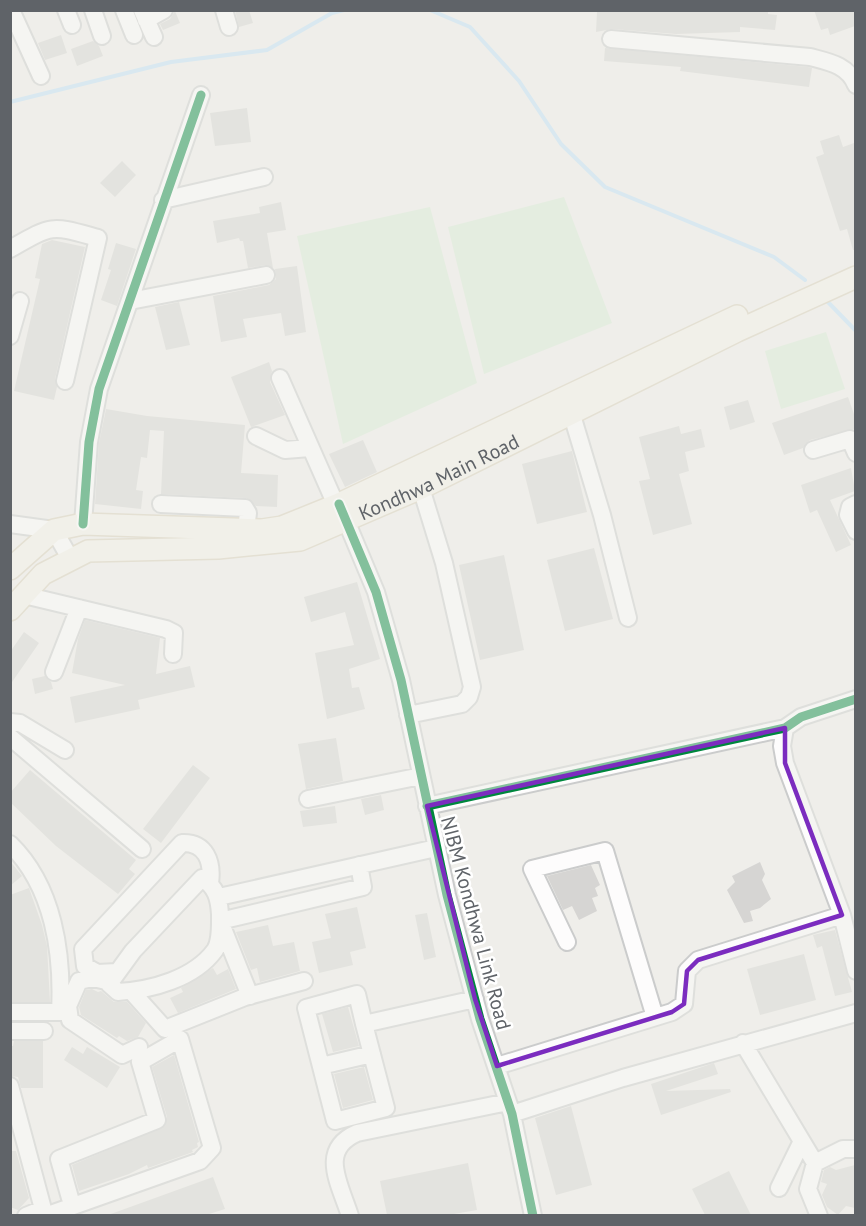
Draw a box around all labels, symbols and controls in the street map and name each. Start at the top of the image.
street label: Kondhwa Main Road [355,428,523,526]
street label: NIBM Kondhwa Link Road [435,813,517,1033]

